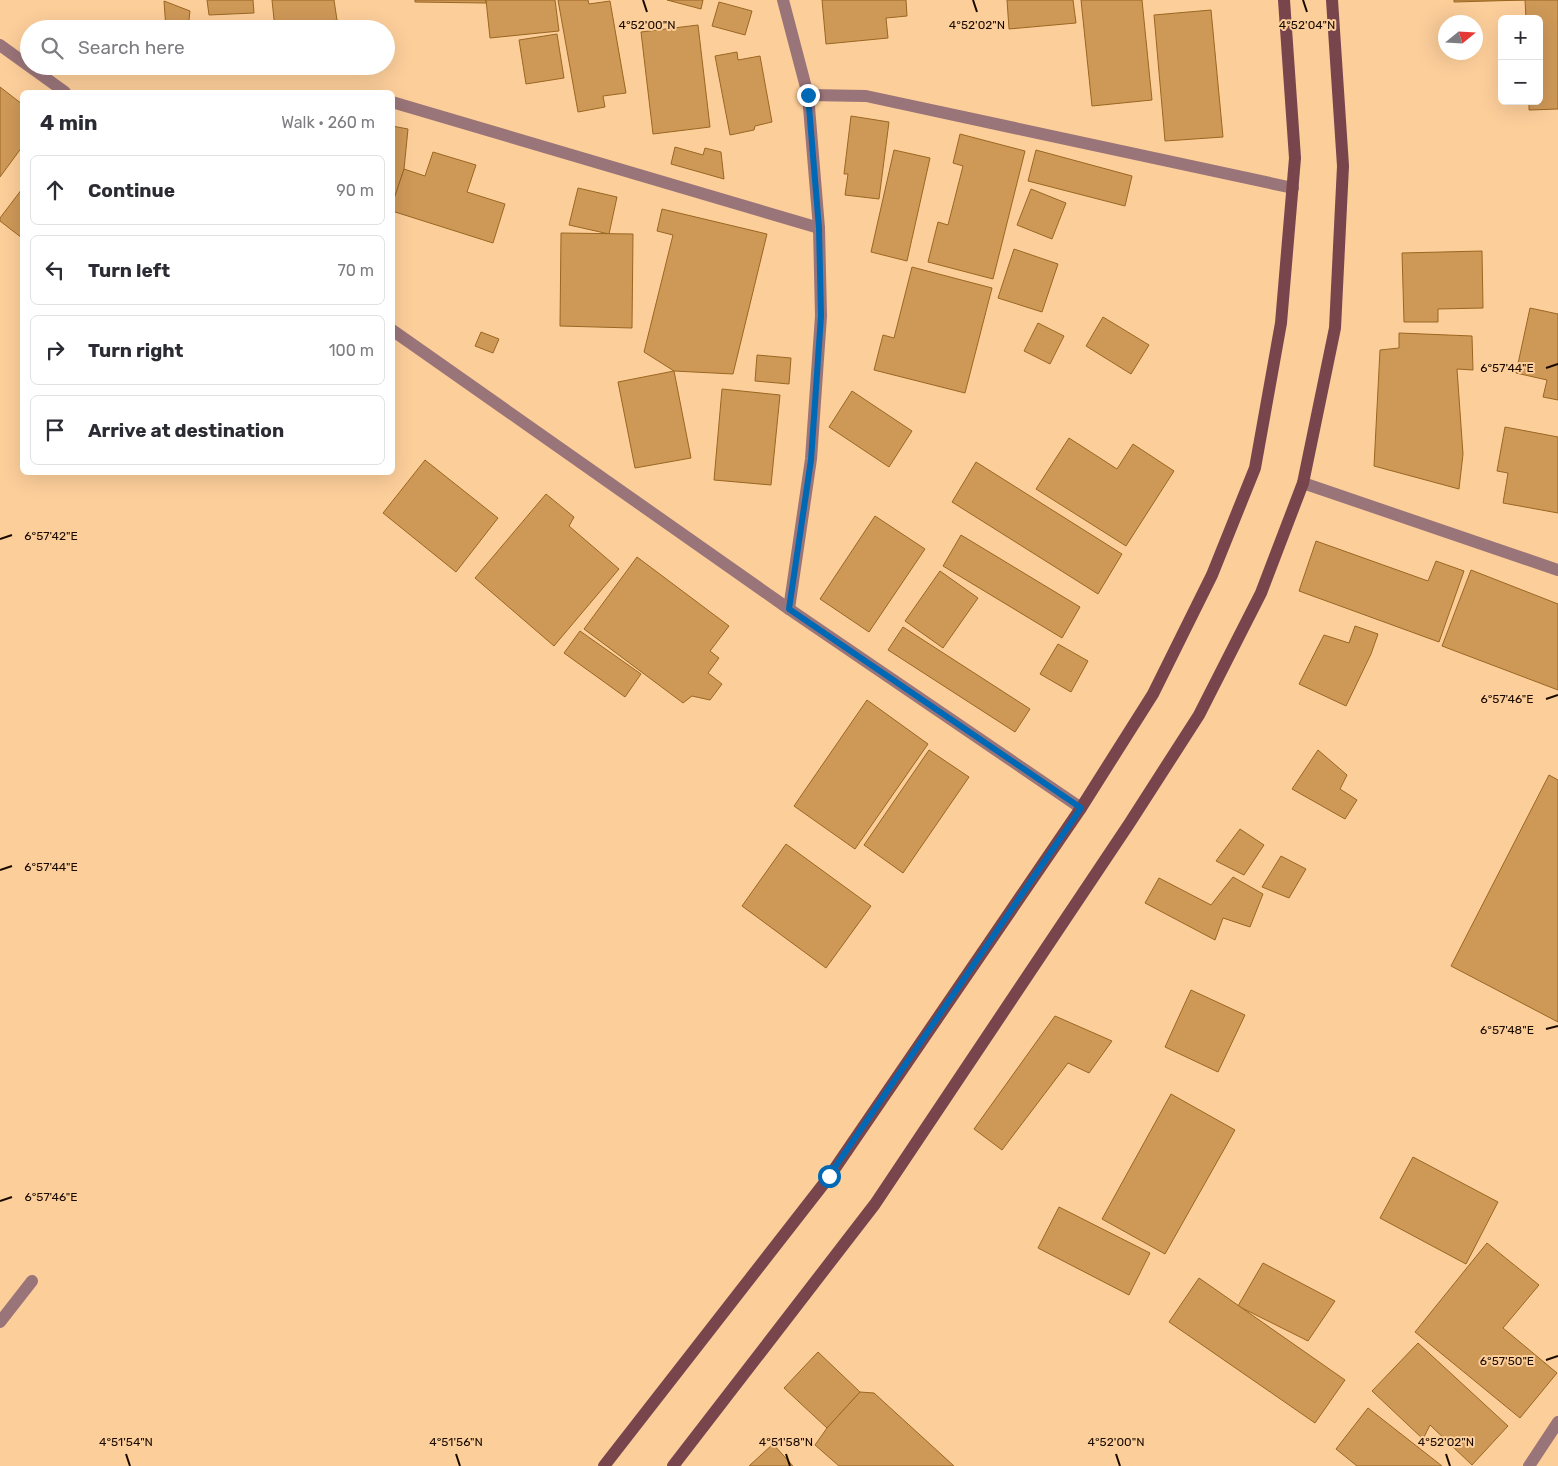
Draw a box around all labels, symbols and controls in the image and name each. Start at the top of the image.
north arrow [1438,15,1483,60]
map controls [1498,15,1543,105]
button: + [1498,15,1543,60]
text: 4°52'00"N [619,18,675,32]
text: 4°52'02"N [949,18,1005,32]
text: 4°52'04"N [1279,18,1335,32]
search box [20,20,395,75]
icon: search [38,34,66,62]
text: Search here [78,36,185,59]
button: − [1498,60,1543,105]
route end [797,84,820,107]
text: 4 min [40,110,98,135]
text: Walk · 260 m [281,113,375,132]
icon: ahead [41,176,69,204]
text: Continue [88,179,175,202]
text: 90 m [336,181,374,200]
icon: left [41,256,69,284]
text: Turn left [88,259,170,282]
text: 70 m [337,261,374,280]
icon: right [41,336,69,364]
text: Turn right [88,339,183,362]
text: 100 m [329,341,374,360]
text: 6°57'44"E [1480,361,1534,375]
icon: arrive [41,416,69,444]
text: Arrive at destination [88,419,284,442]
text: 6°57'42"E [24,529,78,543]
text: 6°57'46"E [1480,692,1534,706]
text: 6°57'44"E [24,860,78,874]
text: 6°57'48"E [1480,1023,1534,1037]
route start [818,1165,841,1188]
text: 6°57'46"E [24,1190,78,1204]
text: 6°57'50"E [1480,1354,1534,1368]
text: 4°51'54"N [99,1435,153,1449]
text: 4°51'56"N [429,1435,483,1449]
text: 4°51'58"N [759,1435,813,1449]
text: 4°52'00"N [1088,1435,1144,1449]
text: 4°52'02"N [1418,1435,1474,1449]

